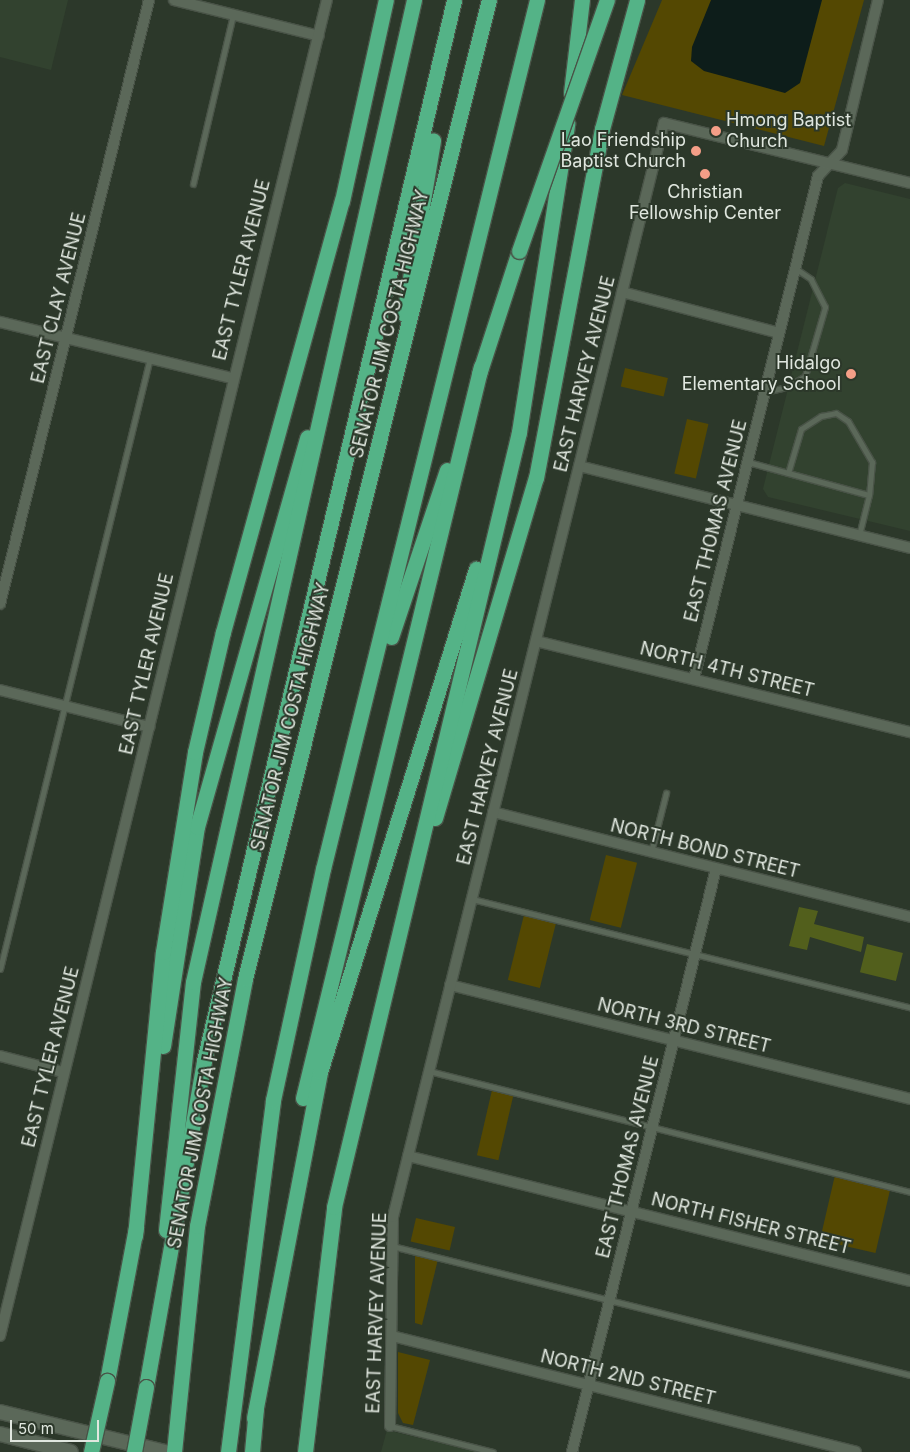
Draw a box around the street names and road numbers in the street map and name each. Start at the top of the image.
street label: EAST TYLER AVENUE [209,177,275,363]
street label: SENATOR JIM COSTA HIGHWAY [346,188,434,460]
street label: EAST CLAY AVENUE [27,210,91,386]
street label: EAST HARVEY AVENUE [550,274,620,474]
street label: EAST THOMAS AVENUE [680,418,752,624]
street label: EAST TYLER AVENUE [116,571,178,757]
street label: SENATOR JIM COSTA HIGHWAY [247,581,335,853]
street label: NORTH 4TH STREET [638,638,816,702]
street label: EAST HARVEY AVENUE [453,667,523,867]
street label: NORTH BOND STREET [608,815,802,883]
street label: EAST TYLER AVENUE [18,964,84,1150]
street label: SENATOR JIM COSTA HIGHWAY [164,976,238,1250]
street label: NORTH 3RD STREET [595,994,773,1058]
street label: EAST THOMAS AVENUE [592,1054,664,1260]
street label: NORTH FISHER STREET [649,1189,853,1259]
street label: EAST HARVEY AVENUE [363,1212,391,1414]
street label: NORTH 2ND STREET [538,1346,718,1410]

